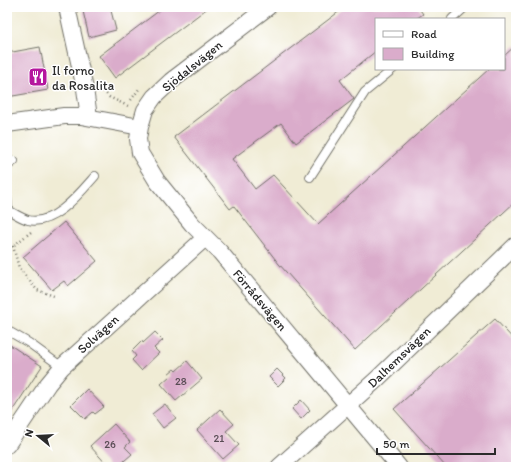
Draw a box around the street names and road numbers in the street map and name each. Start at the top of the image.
street label: Sjödalsvägen [159,37,226,95]
street label: Förrådsvägen [230,266,290,334]
street label: Solvägen [74,311,122,357]
street label: Dalhemsvägen [364,323,434,391]

